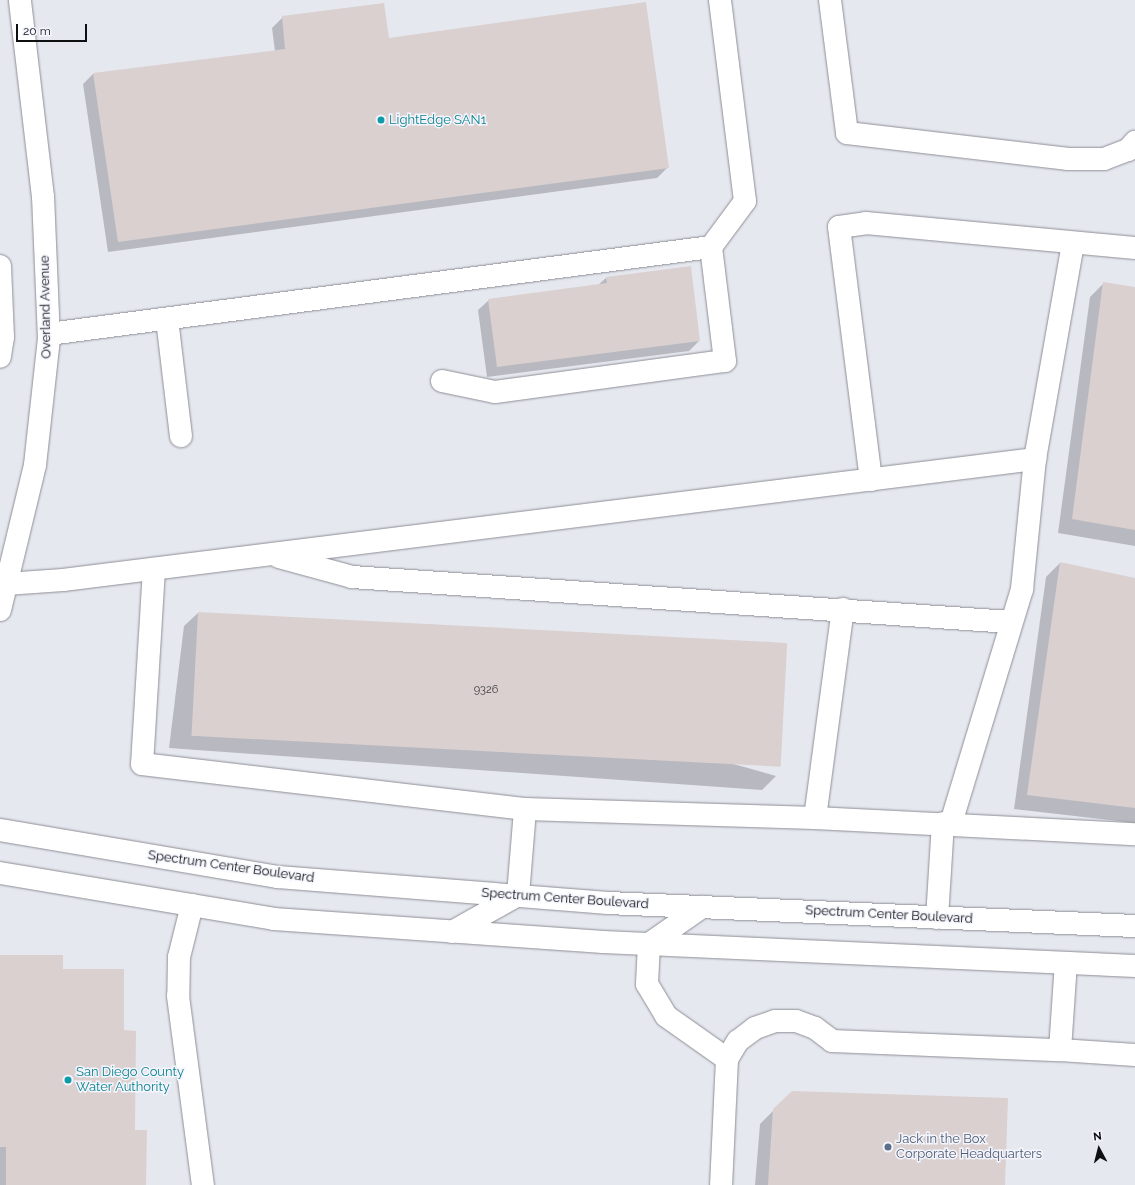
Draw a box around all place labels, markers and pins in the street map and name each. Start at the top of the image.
place label: LightEdge SAN1 [389,112,486,128]
marker: LightEdge SAN1 [376,115,386,125]
place label: San Diego County Water Authority [76,1065,184,1096]
marker: San Diego County Water Authority [63,1075,73,1085]
place label: Jack in the Box Corporate Headquarters [896,1132,1042,1163]
marker: Jack in the Box Corporate Headquarters [883,1142,893,1152]

